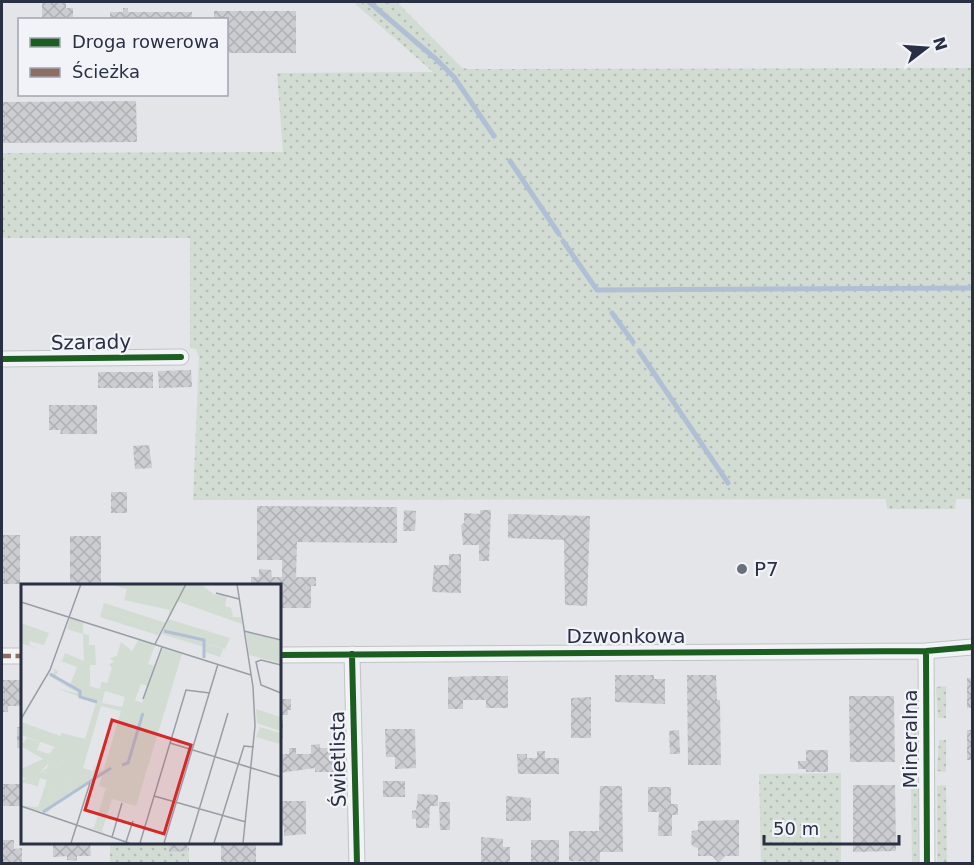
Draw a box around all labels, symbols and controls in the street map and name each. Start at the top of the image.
legend [18,18,228,96]
north arrow [896,18,956,78]
text: Droga rowerowa [72,31,220,52]
text: N [929,35,951,53]
text: Ścieżka [72,61,140,82]
street label: Szarady [51,329,132,355]
place label: P7 [754,557,779,581]
marker: P7 [735,562,749,576]
inset map [21,584,280,844]
street label: Dzwonkowa [567,624,685,648]
street label: Mineralna [898,690,922,788]
street label: Świetlista [325,711,351,807]
scale bar [764,808,899,846]
text: 50 m [773,818,819,839]

